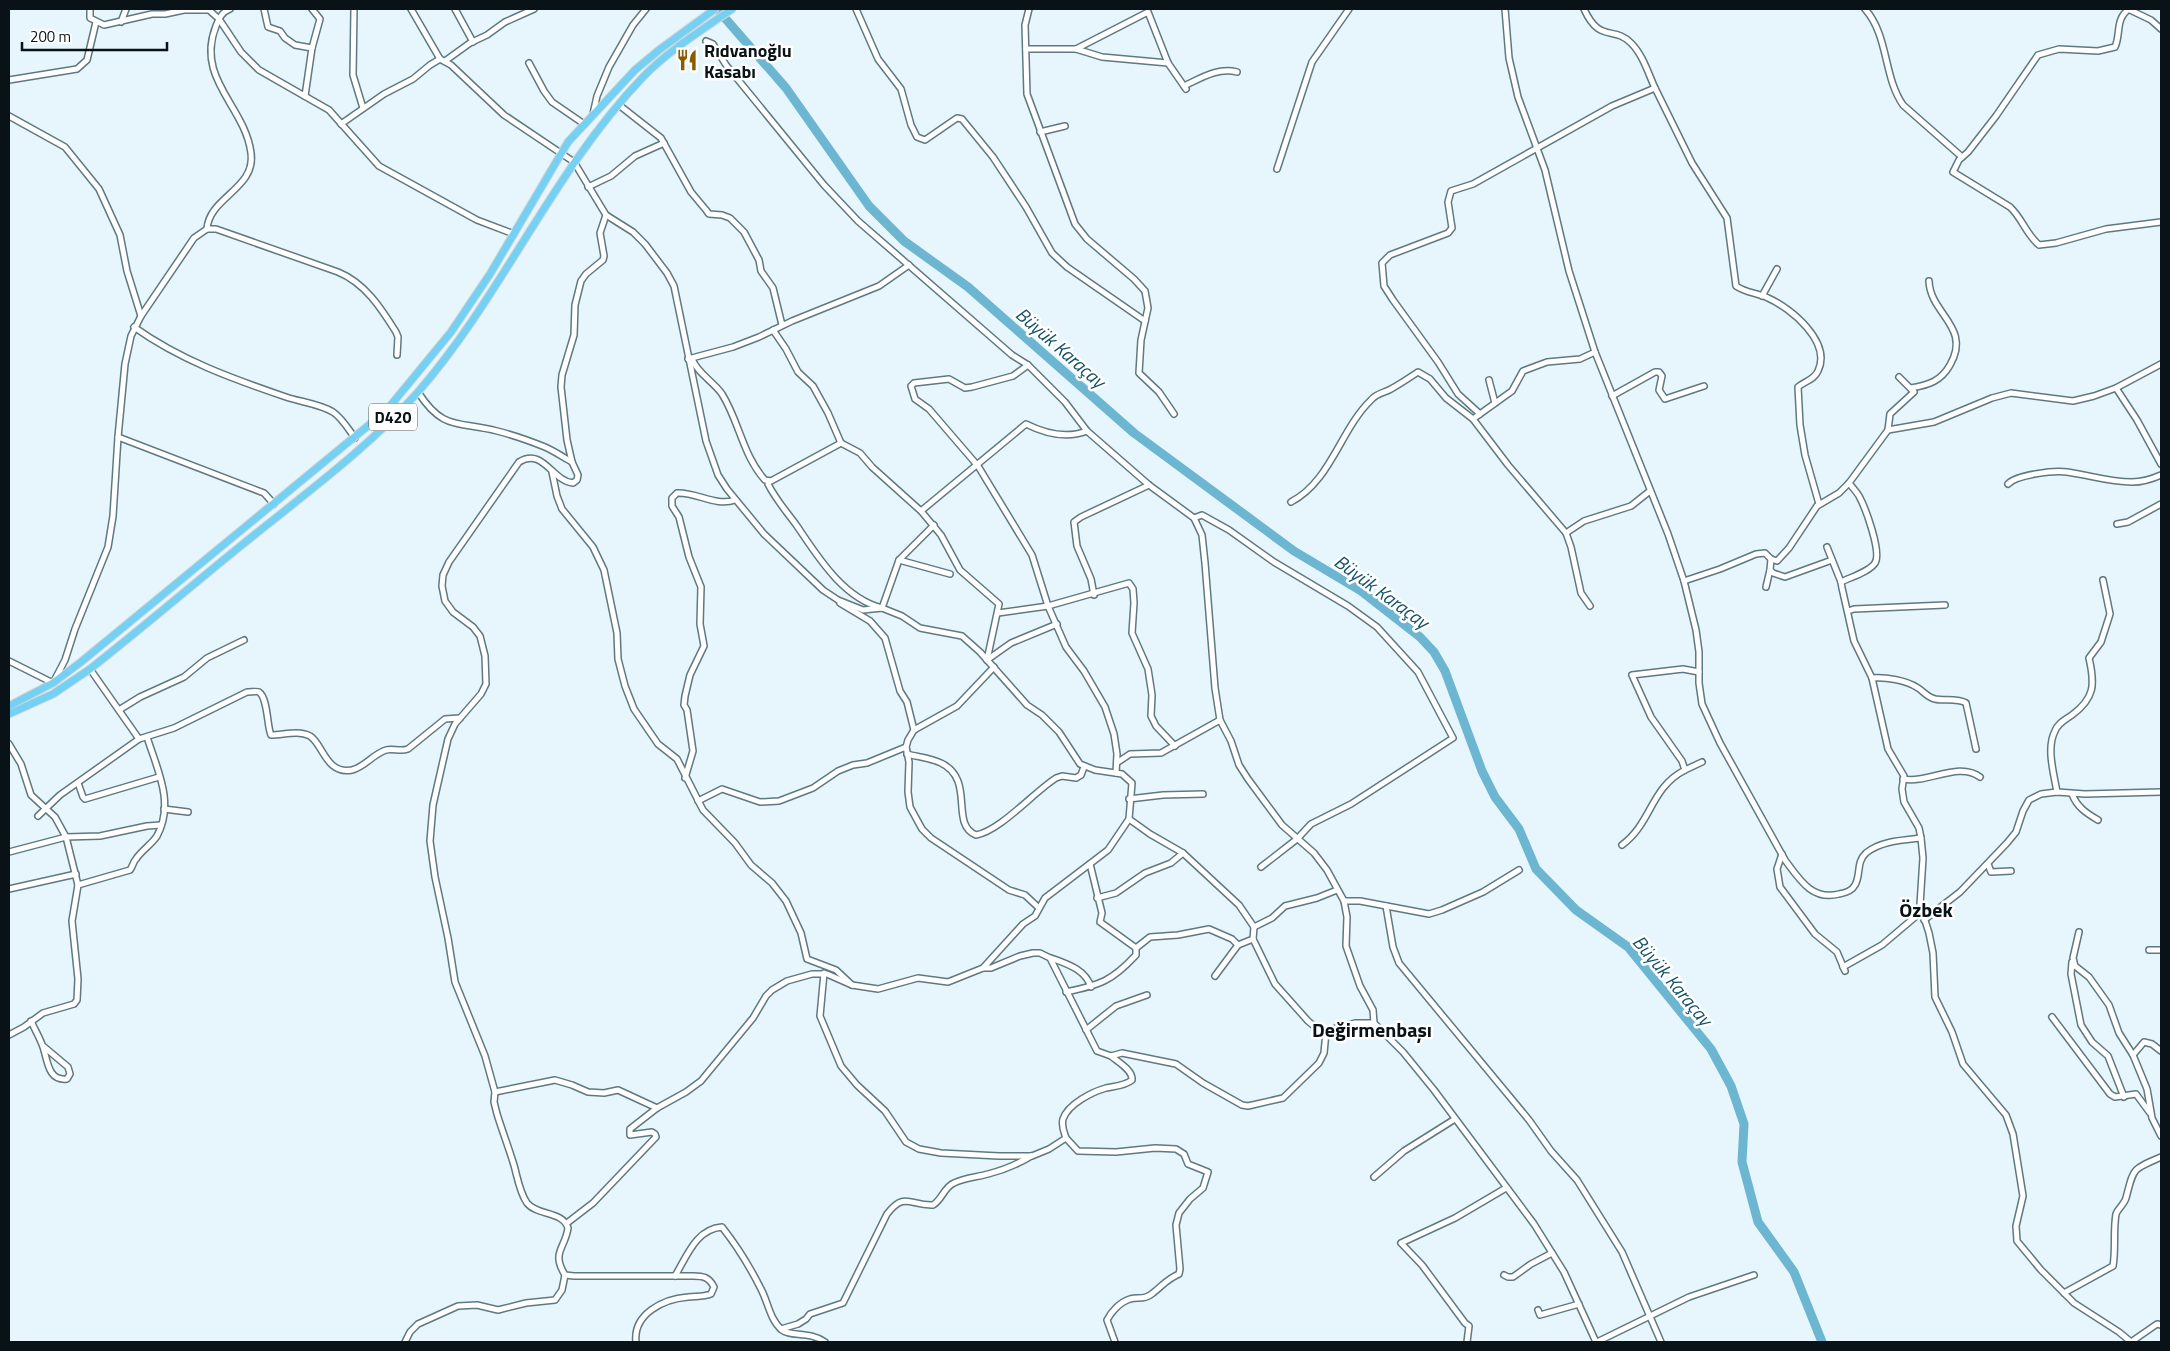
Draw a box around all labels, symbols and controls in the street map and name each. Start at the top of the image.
scale bar [22,20,168,52]
text: 200 m [30,25,71,48]
place label: Rıdvanoğlu Kasabı [704,37,792,85]
restaurant icon: Rıdvanoğlu Kasabı [674,47,700,73]
water label: Büyük Karaçay [1010,300,1114,396]
road number: D420 [369,404,417,431]
water label: Büyük Karaçay [1329,547,1437,637]
district label: Özbek [1899,894,1953,925]
water label: Büyük Karaçay [1626,928,1721,1034]
district label: Değirmenbaşı [1312,1014,1432,1045]

